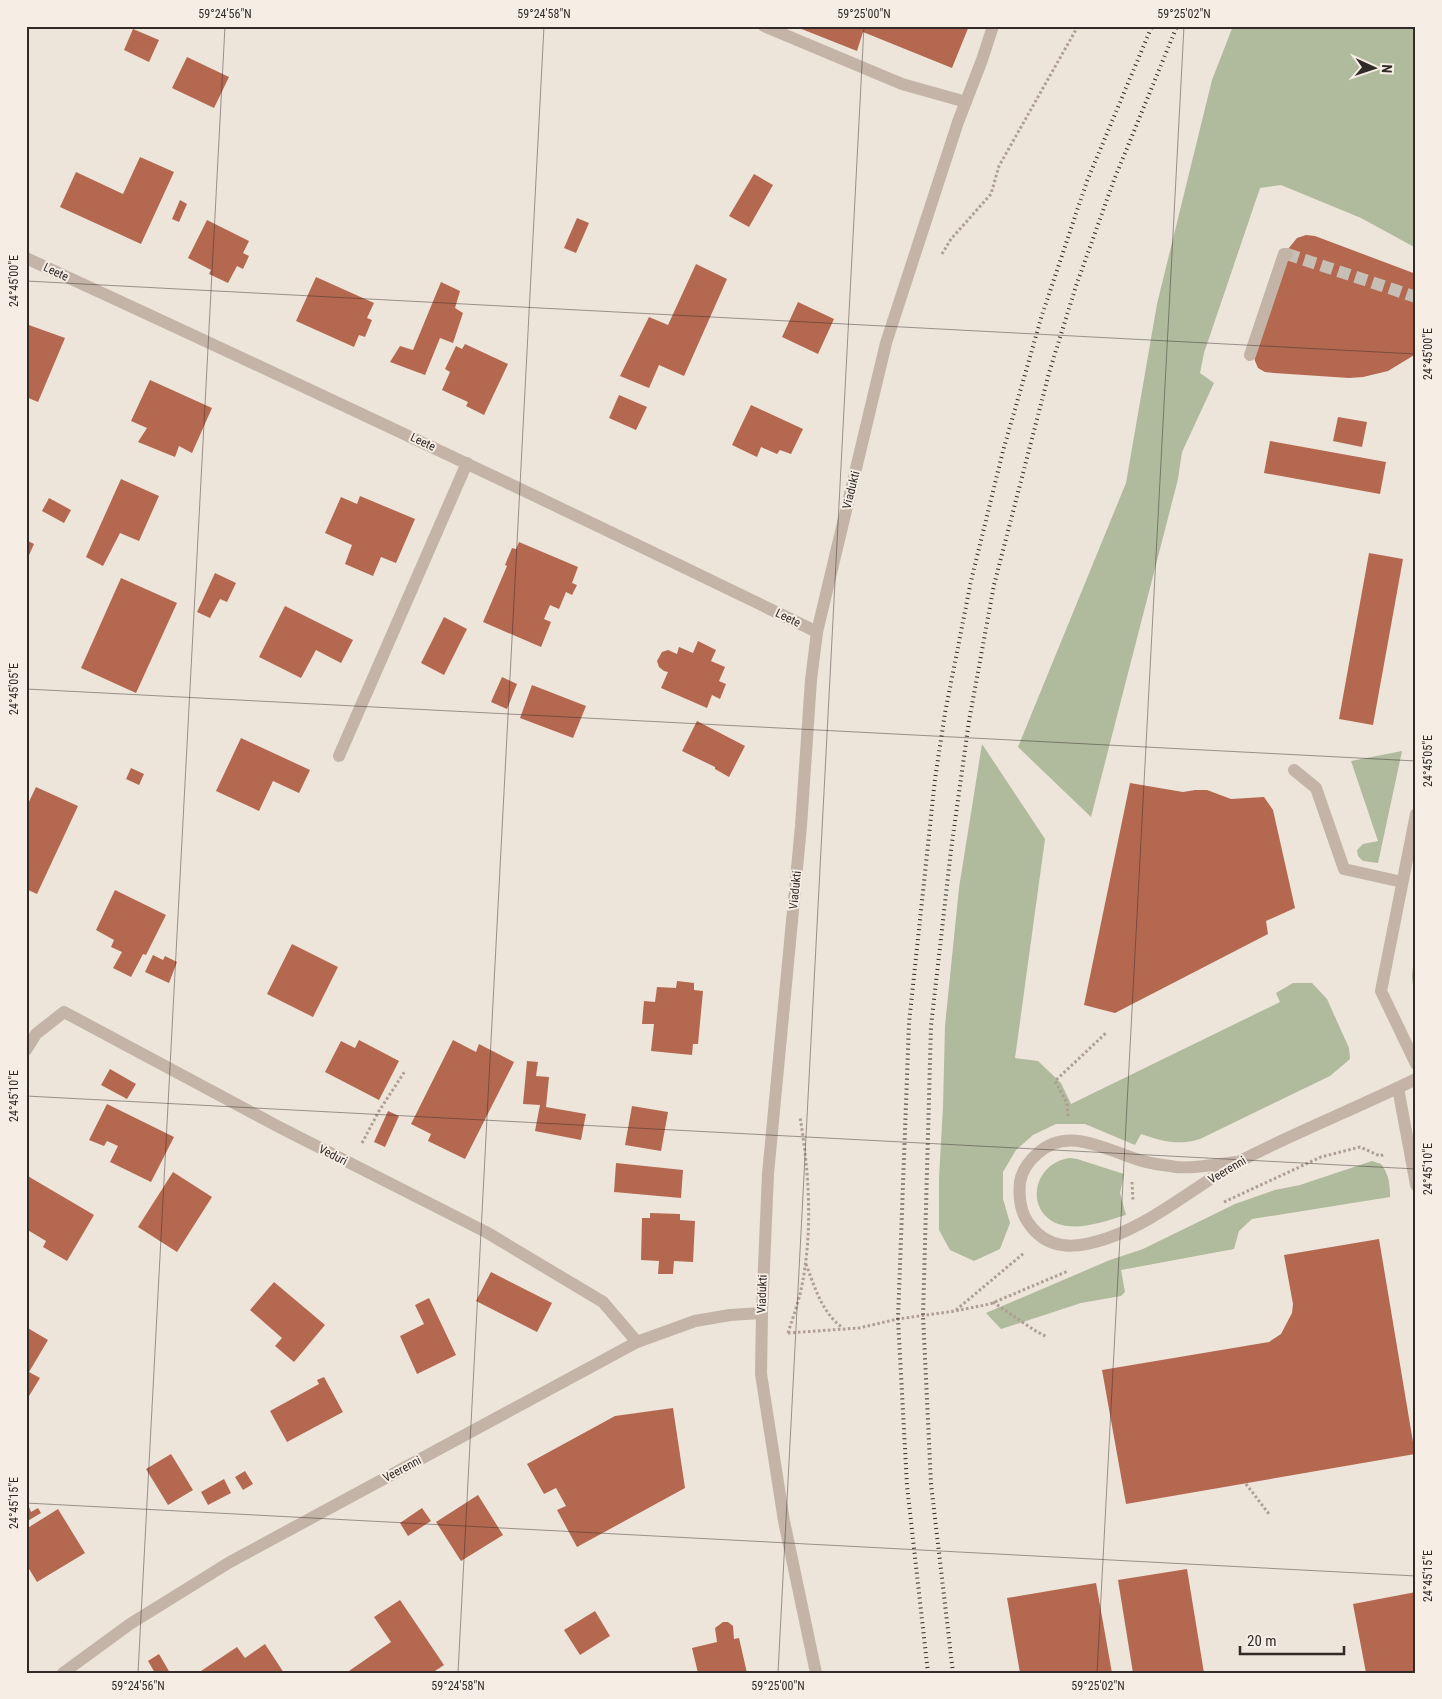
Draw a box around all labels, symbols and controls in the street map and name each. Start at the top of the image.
text: 59°24'56"N [198,7,252,21]
text: 59°24'58"N [517,7,571,21]
text: 59°25'00"N [837,7,891,21]
text: 59°25'02"N [1157,7,1211,21]
north arrow [1350,42,1400,92]
text: N [1379,64,1395,73]
text: 24°45'00"E [7,255,21,307]
street label: Leete [41,260,71,284]
text: 24°45'00"E [1421,328,1435,380]
street label: Leete [408,430,438,454]
street label: Viadukti [840,470,862,510]
street label: Leete [773,606,803,630]
text: 24°45'05"E [7,663,21,715]
text: 24°45'05"E [1421,735,1435,787]
street label: Viadukti [786,870,804,910]
text: 24°45'10"E [7,1070,21,1122]
street label: Veduri [316,1142,350,1168]
text: 24°45'10"E [1421,1143,1435,1195]
street label: Veerenni [1206,1153,1248,1187]
street label: Viadukti [754,1274,770,1314]
street label: Veerenni [380,1453,424,1485]
text: 24°45'15"E [7,1477,21,1529]
text: 24°45'15"E [1421,1550,1435,1602]
scale bar [1240,1624,1343,1656]
text: 20 m [1247,1632,1277,1650]
text: 59°24'56"N [111,1679,165,1693]
text: 59°24'58"N [431,1679,485,1693]
text: 59°25'00"N [751,1679,805,1693]
text: 59°25'02"N [1071,1679,1125,1693]

